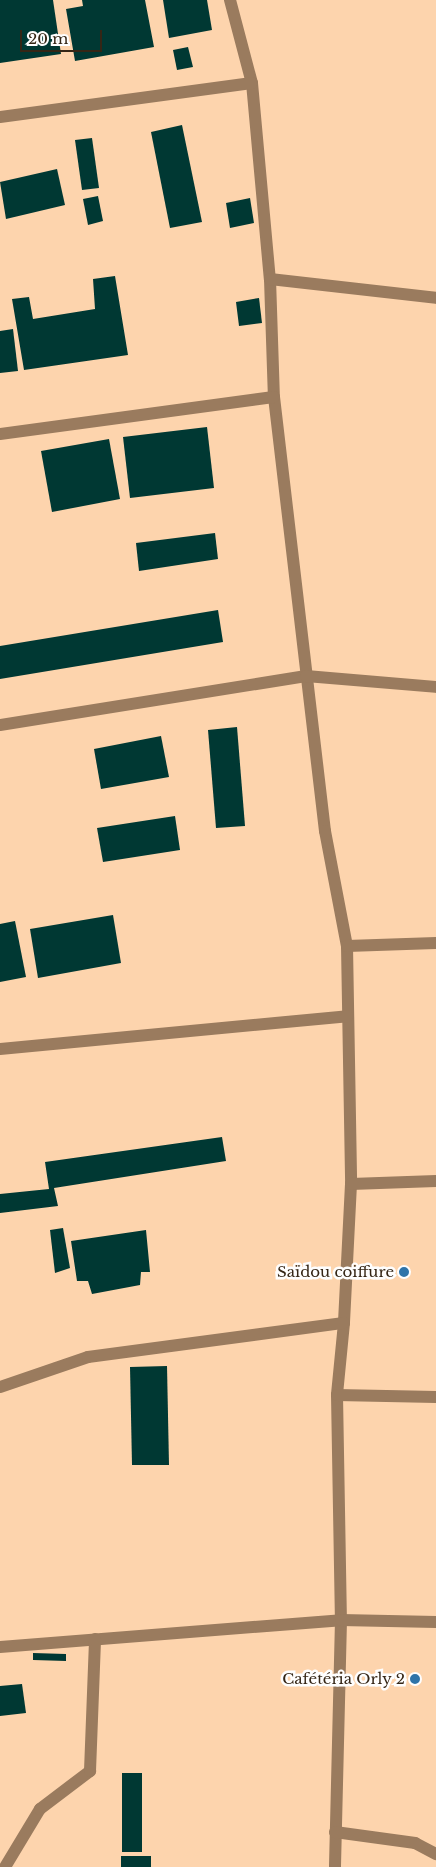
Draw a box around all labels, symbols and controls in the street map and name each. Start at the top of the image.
scale bar [22,20,105,52]
text: 20 m [28,29,68,48]
place label: Saïdou coiffure [277,1263,394,1281]
marker: Saïdou coiffure [398,1266,410,1278]
place label: Cafétéria Orly 2 [282,1670,405,1688]
marker: Cafétéria Orly 2 [409,1673,421,1685]

